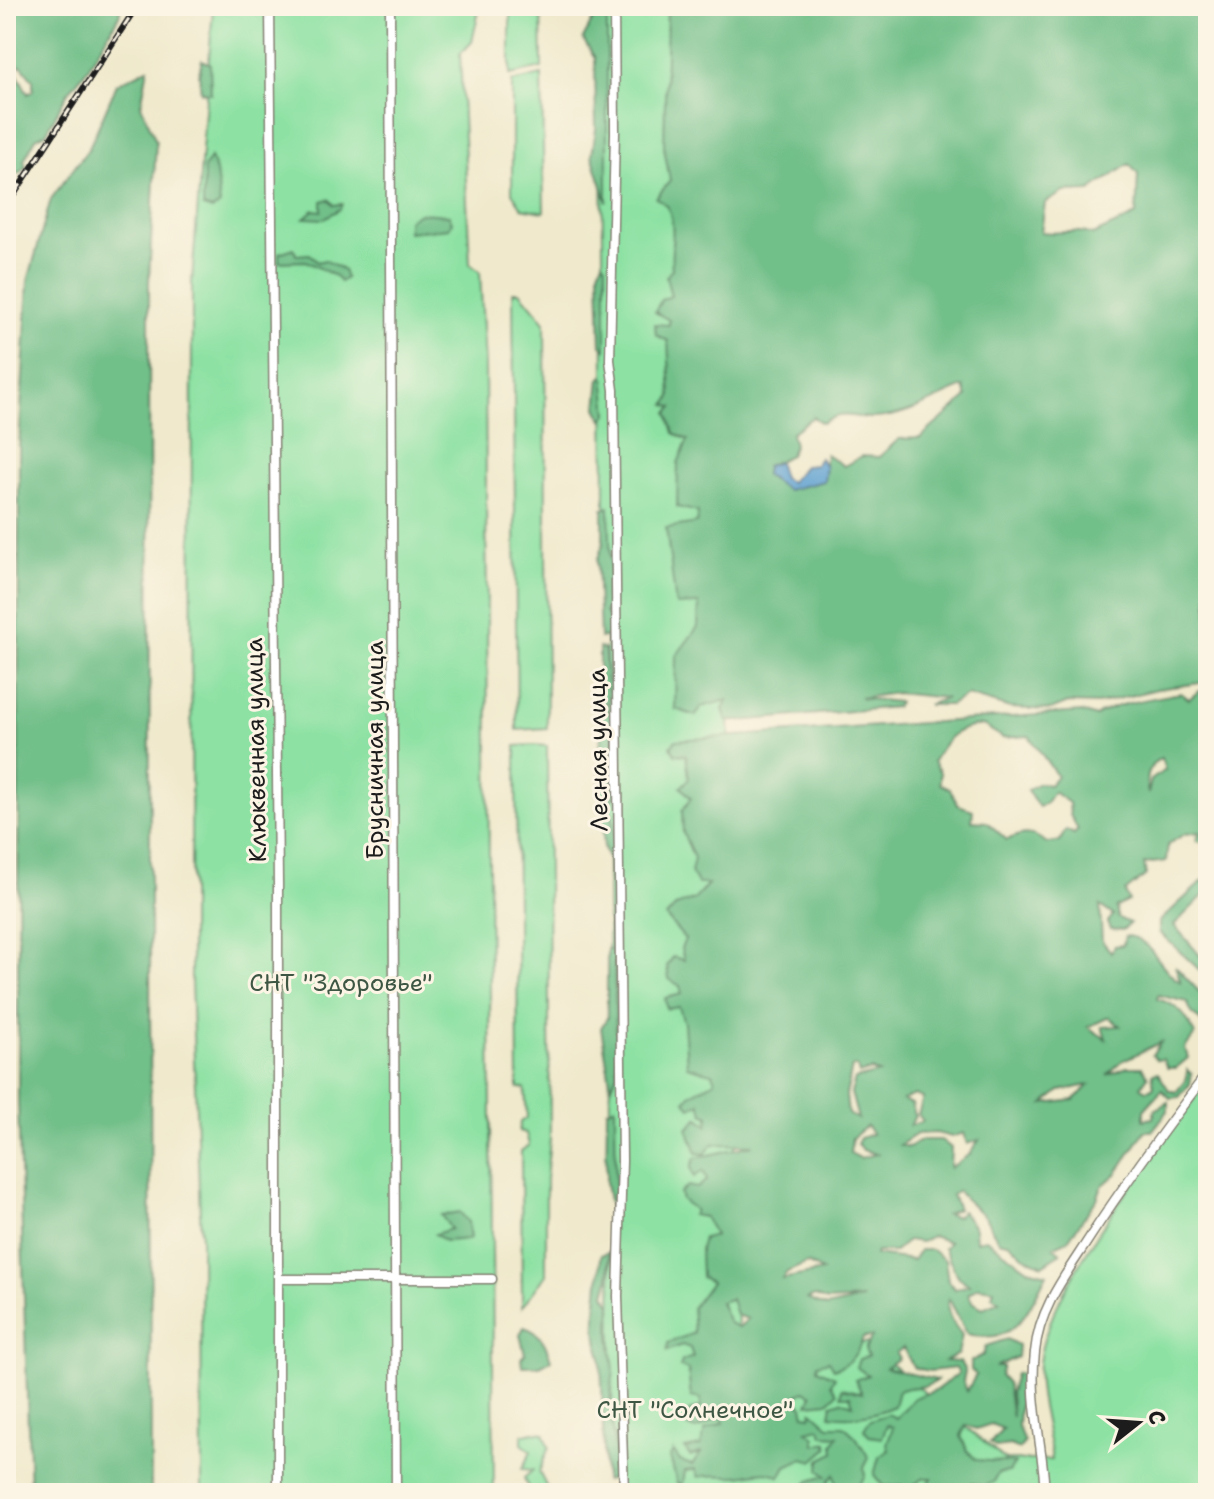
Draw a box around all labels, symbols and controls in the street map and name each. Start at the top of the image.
street label: Клюквенная улица [238,637,274,863]
street label: Брусничная улица [359,641,391,859]
street label: Лесная улица [581,668,615,832]
park label: СНТ "Здоровье" [249,967,433,999]
north arrow [1098,1383,1178,1463]
park label: СНТ "Солнечное" [596,1394,794,1426]
text: С [1141,1407,1172,1428]

